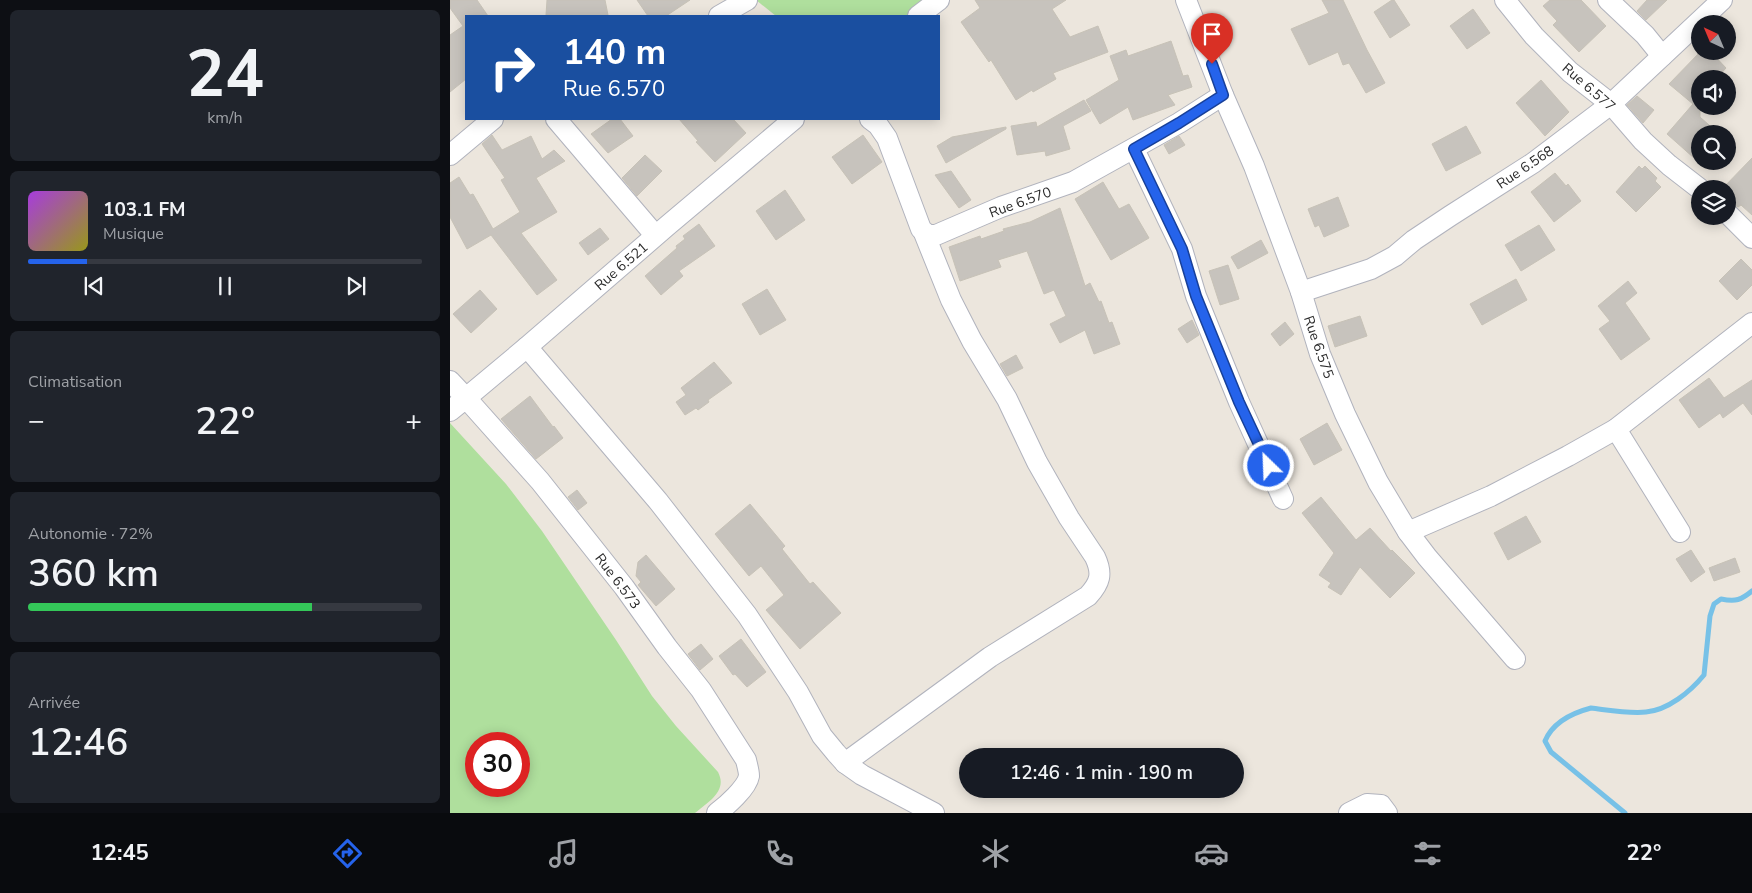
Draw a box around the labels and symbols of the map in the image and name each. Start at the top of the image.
pin [1191,13,1233,64]
north arrow [1691,15,1736,60]
street label: Rue 6.577 [1558,59,1619,116]
street label: Rue 6.568 [1493,141,1558,193]
street label: Rue 6.570 [986,182,1054,223]
street label: Rue 6.521 [591,238,652,295]
street label: Rue 6.575 [1299,313,1338,381]
position arrow [1242,439,1294,491]
street label: Rue 6.573 [590,550,645,613]
speed limit sign: 30 [465,732,530,797]

